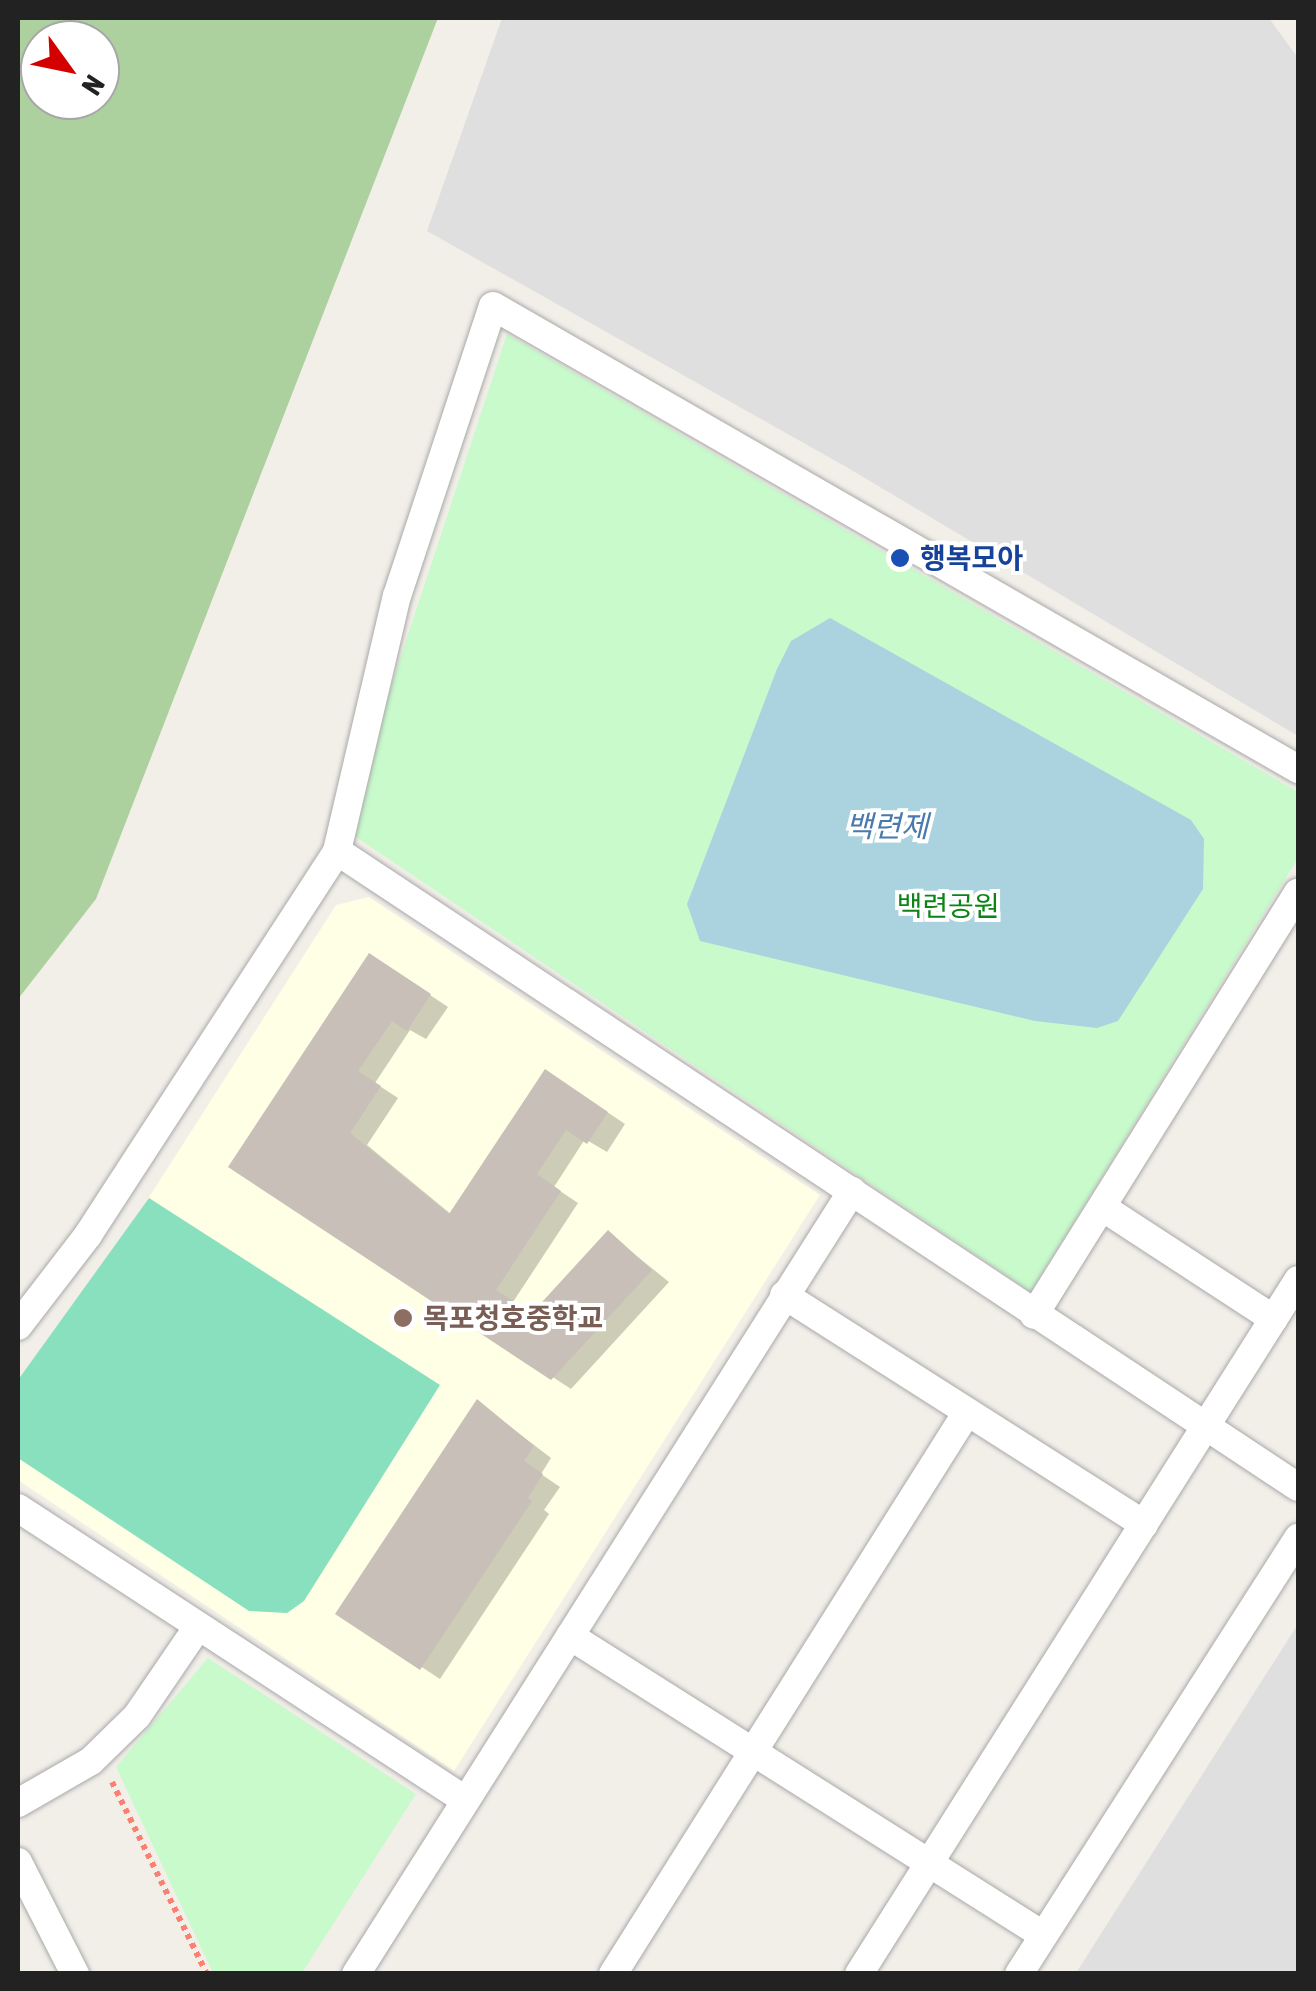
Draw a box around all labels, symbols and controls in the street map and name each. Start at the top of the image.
north arrow [20,20,120,120]
text: N [76,70,111,101]
place label: 행복모아 [920,541,1023,575]
marker: 행복모아 [889,547,911,569]
water label: 백련제 [846,808,928,844]
park label: 백련공원 [896,889,1000,923]
place label: 목포청호중학교 [423,1301,603,1335]
marker: 목포청호중학교 [392,1307,414,1329]

